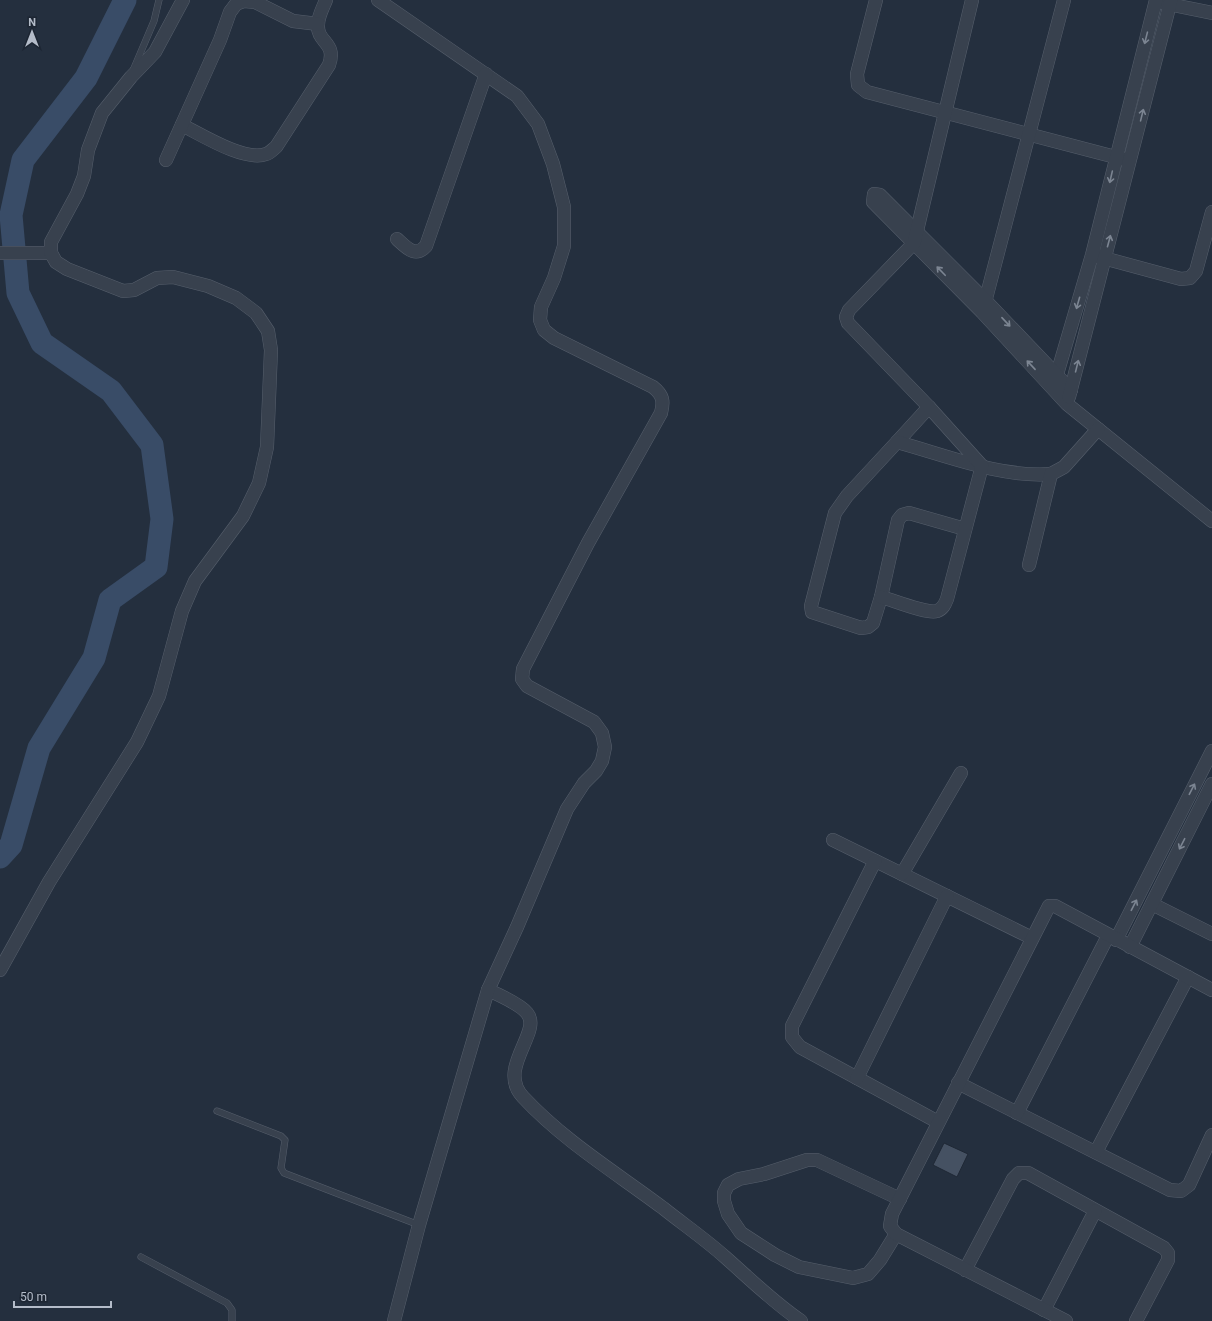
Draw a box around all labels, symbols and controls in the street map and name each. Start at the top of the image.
north arrow [12,12,52,52]
text: N [28,16,36,29]
one-way arrow [1142,31,1149,44]
one-way arrow [1138,108,1146,121]
one-way arrow [1106,171,1114,184]
one-way arrow [1106,234,1113,247]
one-way arrow [937,266,946,276]
one-way arrow [1074,297,1081,310]
one-way arrow [1002,317,1011,327]
one-way arrow [1026,360,1036,370]
one-way arrow [1073,360,1081,373]
one-way arrow [1189,783,1197,795]
one-way arrow [1178,838,1185,850]
one-way arrow [1130,899,1138,911]
scale bar [14,1283,111,1309]
text: 50 m [20,1290,47,1304]

